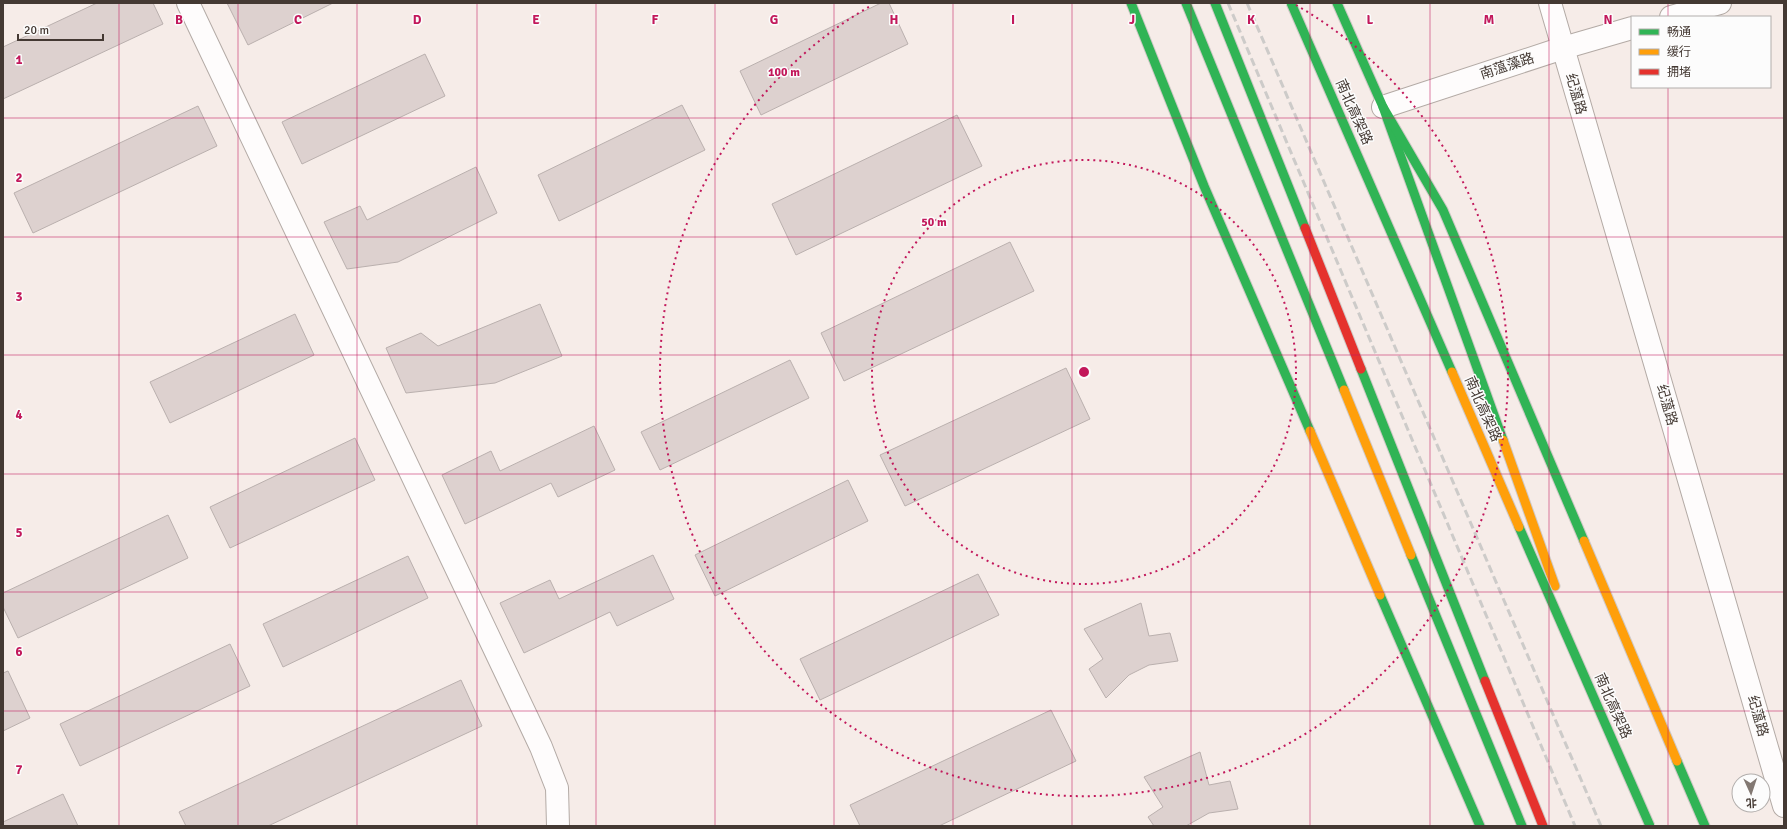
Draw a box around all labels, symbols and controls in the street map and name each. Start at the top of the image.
text: B [175,12,183,28]
text: C [294,12,302,28]
text: D [413,12,422,28]
text: E [532,12,540,28]
text: F [652,12,659,28]
text: G [770,12,778,28]
text: H [890,12,898,28]
text: I [1011,12,1015,28]
text: J [1129,12,1135,28]
text: K [1247,12,1255,28]
text: L [1367,12,1374,28]
text: M [1484,12,1495,28]
text: N [1603,12,1613,28]
scale bar [18,16,103,42]
legend [1631,16,1771,88]
text: 20 m [24,23,49,38]
text: 畅通 [1667,25,1691,40]
text: 缓行 [1667,45,1691,60]
street label: 南蕰藻路 [1478,49,1536,83]
text: 1 [15,52,23,68]
text: 100 m [768,65,800,80]
text: 拥堵 [1667,65,1691,80]
street label: 纪蕰路 [1562,71,1590,117]
street label: 南北高架路 [1332,77,1376,147]
text: 2 [15,170,23,186]
text: 50 m [921,215,947,230]
text: 3 [15,289,23,305]
centre of rings [1077,365,1091,379]
street label: 南北高架路 [1461,374,1505,444]
street label: 纪蕰路 [1653,382,1681,428]
text: 4 [15,407,23,423]
text: 5 [15,525,23,541]
text: 6 [15,644,23,660]
street label: 南北高架路 [1591,671,1635,741]
street label: 纪蕰路 [1744,693,1772,739]
text: 7 [15,762,23,778]
north arrow [1731,773,1771,813]
text: 北 [1746,796,1757,809]

